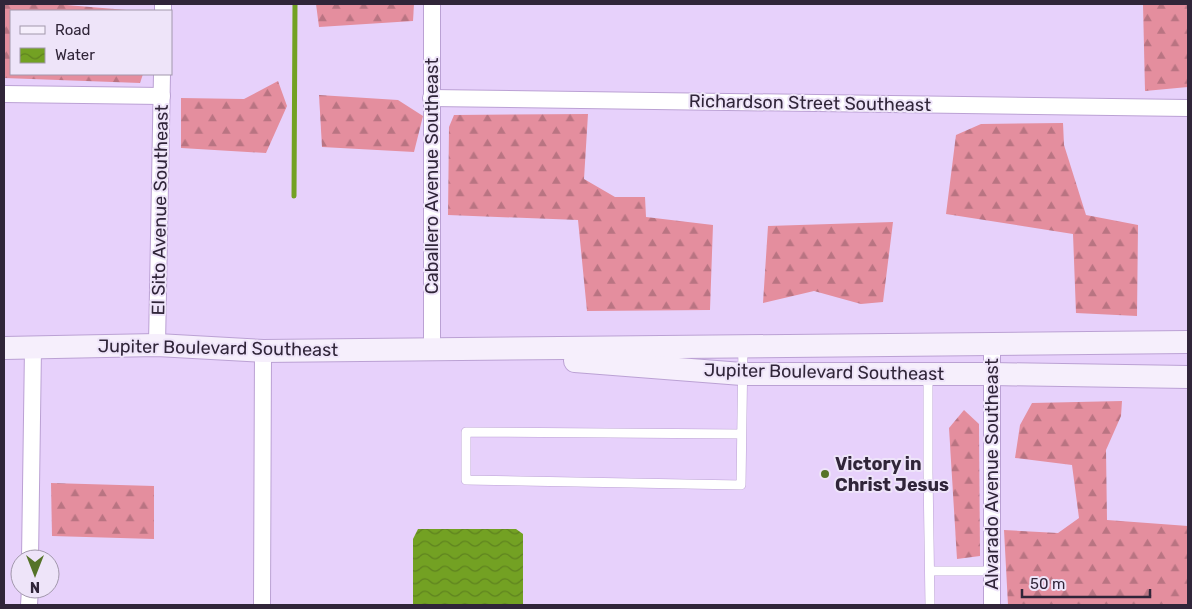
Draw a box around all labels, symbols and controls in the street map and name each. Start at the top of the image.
legend [10,10,172,75]
text: Road [55,21,91,39]
text: Water [55,46,95,64]
street label: Caballero Avenue Southeast [421,58,443,294]
street label: Richardson Street Southeast [689,90,931,116]
street label: El Sito Avenue Southeast [147,105,173,315]
street label: Jupiter Boulevard Southeast [98,335,338,361]
street label: Alvarado Avenue Southeast [981,358,1003,590]
street label: Jupiter Boulevard Southeast [704,359,944,385]
place label: Victory in Christ Jesus [835,453,949,496]
marker: Victory in Christ Jesus [819,468,831,480]
north arrow [10,549,60,599]
scale bar [1022,566,1150,598]
text: 50 m [1030,575,1065,593]
text: N [30,578,40,595]

